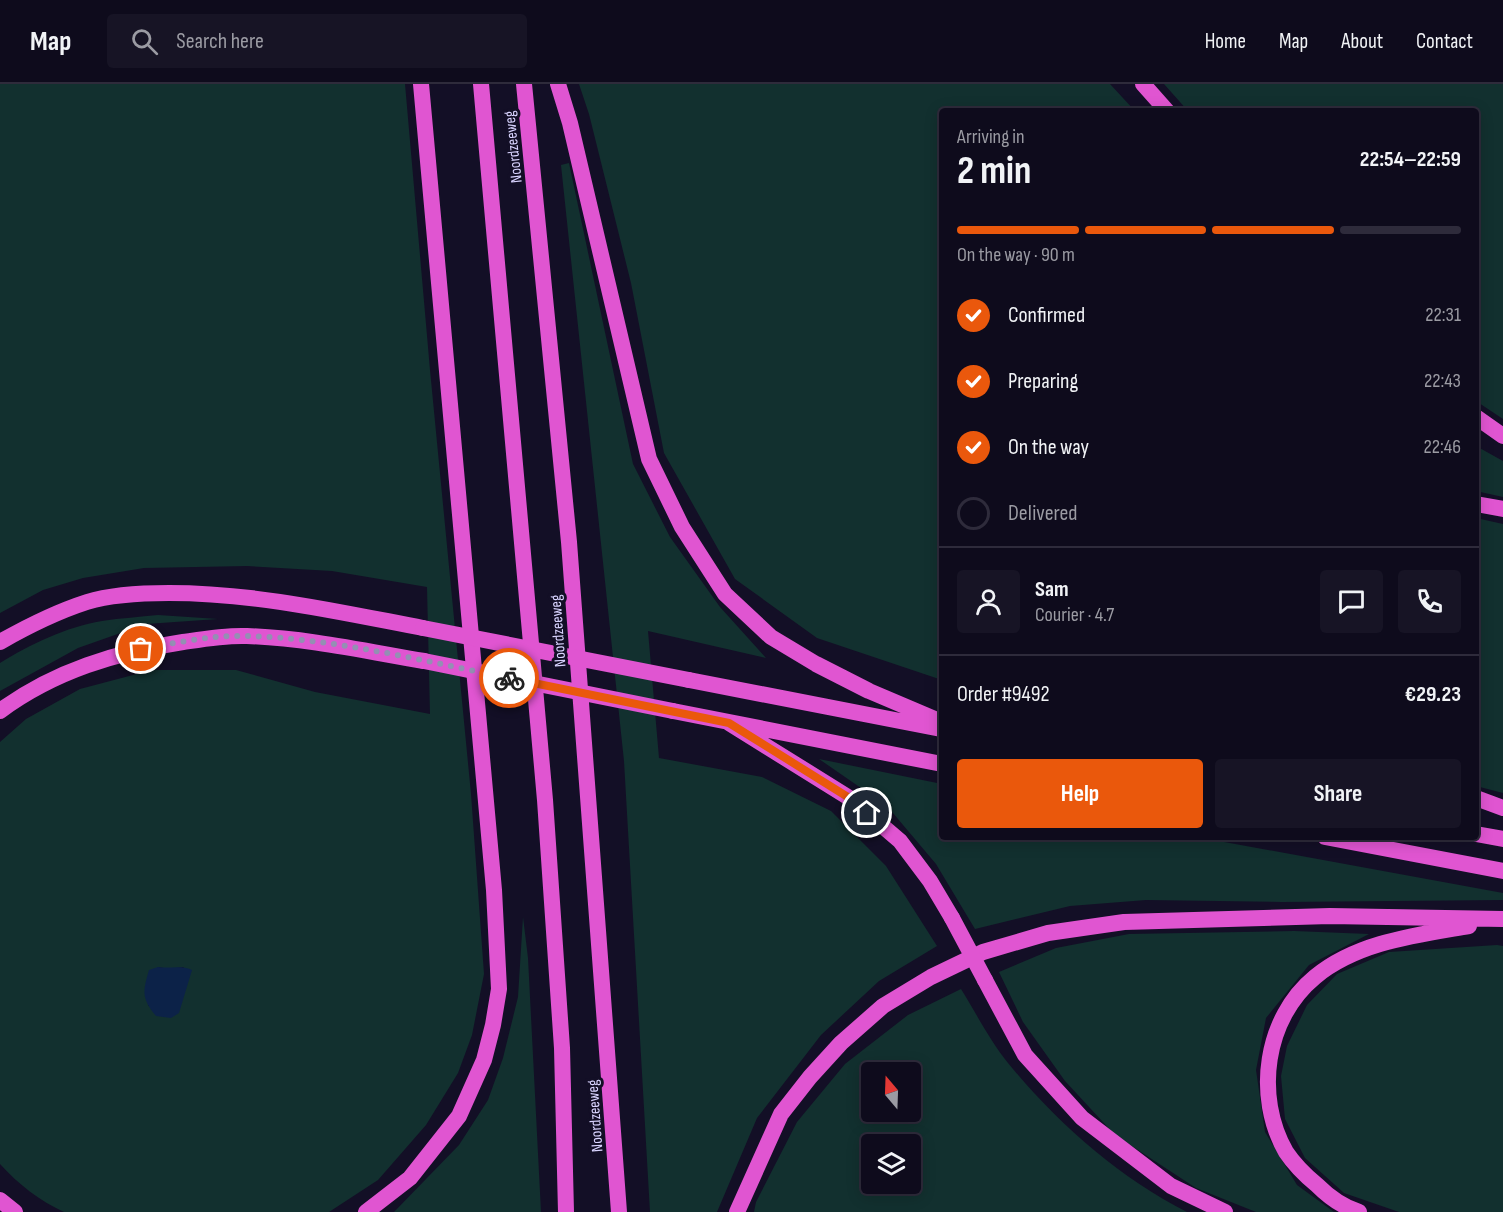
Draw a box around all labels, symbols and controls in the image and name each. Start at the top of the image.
search box [107,14,527,68]
text: Map [30,25,71,58]
icon: search [128,25,161,58]
text: Search here [176,28,264,55]
text: Home [1205,29,1246,54]
text: Map [1279,29,1308,54]
text: About [1341,29,1383,54]
text: Contact [1416,29,1473,54]
street label: Noordzeeweg [500,110,527,184]
text: Arriving in [957,125,1025,149]
text: 22:54–22:59 [1360,146,1461,173]
text: 2 min [957,148,1031,195]
text: On the way · 90 m [957,243,1075,267]
icon: check [957,299,990,332]
text: Confirmed [1008,302,1085,329]
text: 22:31 [1425,303,1461,327]
icon: check [957,365,990,398]
text: Preparing [1008,368,1078,395]
text: 22:43 [1424,369,1461,393]
icon: check [957,431,990,464]
text: On the way [1008,434,1089,461]
text: 22:46 [1424,435,1461,459]
text: Delivered [1008,500,1077,527]
button: person [957,570,1020,633]
button: chat [1320,570,1383,633]
button: phone [1398,570,1461,633]
text: Sam [1035,576,1069,603]
street label: Noordzeeweg [546,594,571,668]
text: Courier · 4.7 [1035,603,1114,627]
pin [115,623,166,674]
icon: bag [124,632,157,665]
courier [479,648,539,708]
icon: bike [493,662,526,695]
text: Order #9492 [957,681,1049,708]
text: €29.23 [1405,681,1461,708]
button: Help [957,759,1203,828]
button: Share [1215,759,1461,828]
pin [841,787,892,838]
icon: home [850,796,883,829]
north arrow [861,1062,921,1122]
map controls [861,1062,921,1194]
street label: Noordzeeweg [583,1079,608,1153]
button: layers [861,1134,921,1194]

